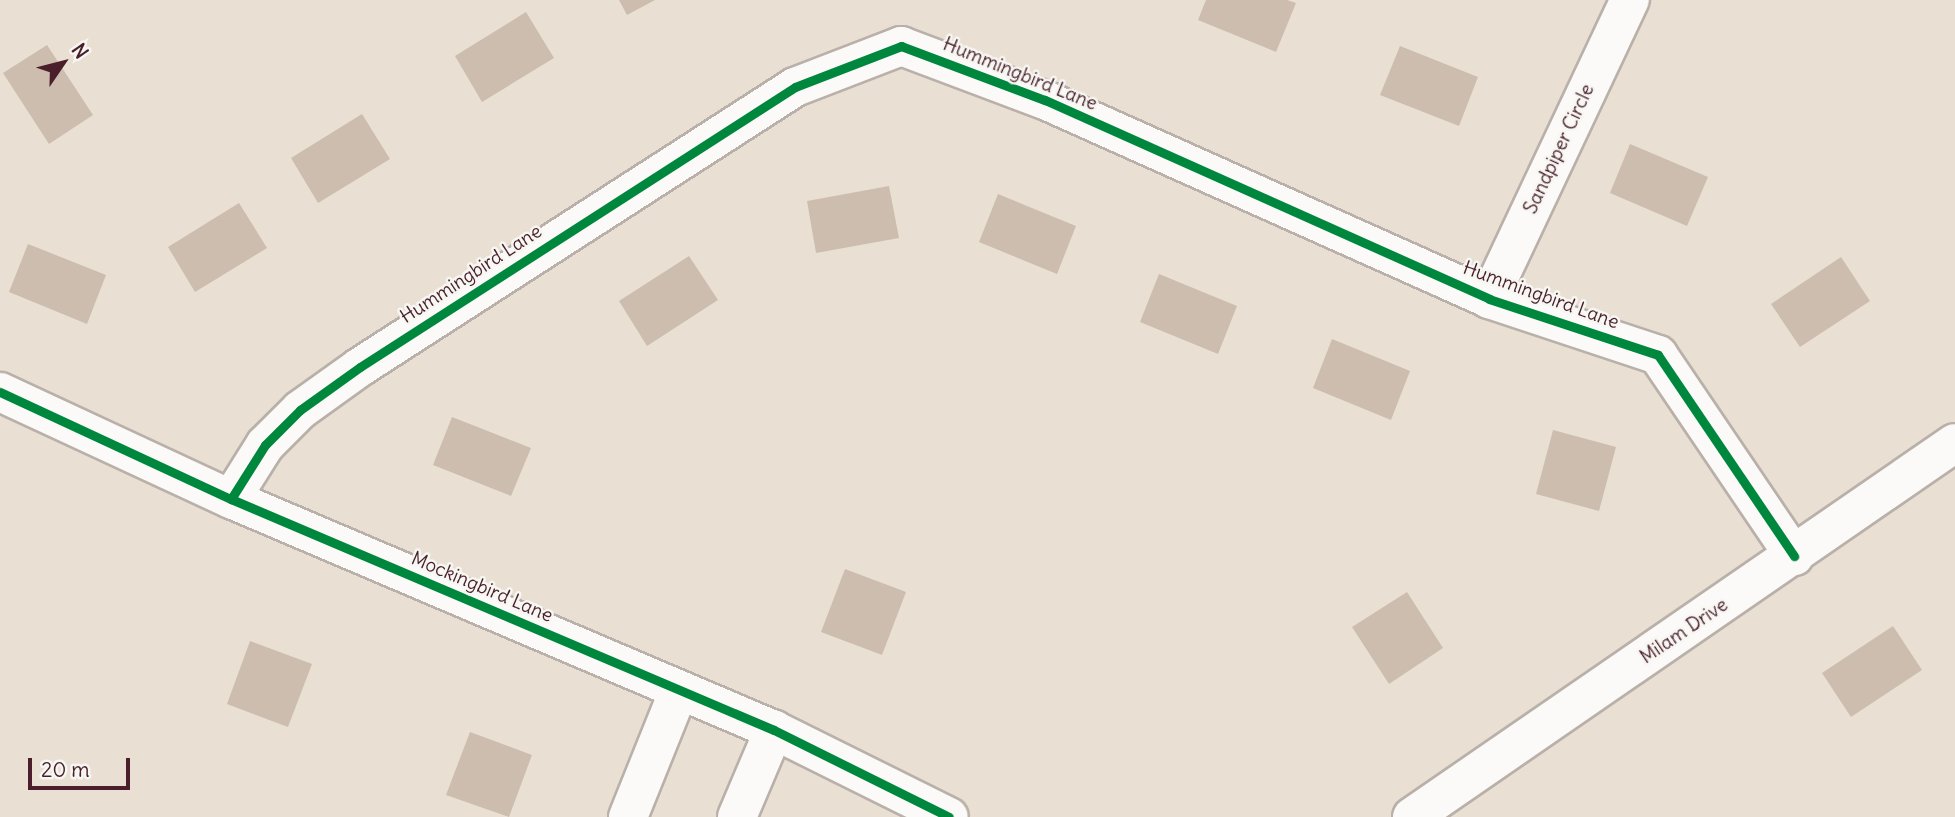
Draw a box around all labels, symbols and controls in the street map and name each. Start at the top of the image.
north arrow [28,28,98,98]
street label: Hummingbird Lane [940,33,1100,115]
text: N [67,39,94,63]
street label: Sandpiper Circle [1519,81,1599,217]
street label: Hummingbird Lane [396,220,546,328]
street label: Hummingbird Lane [1460,256,1622,334]
street label: Mockingbird Lane [408,547,556,627]
street label: Milam Drive [1636,593,1732,669]
scale bar [32,744,133,788]
text: 20 m [41,756,90,783]

